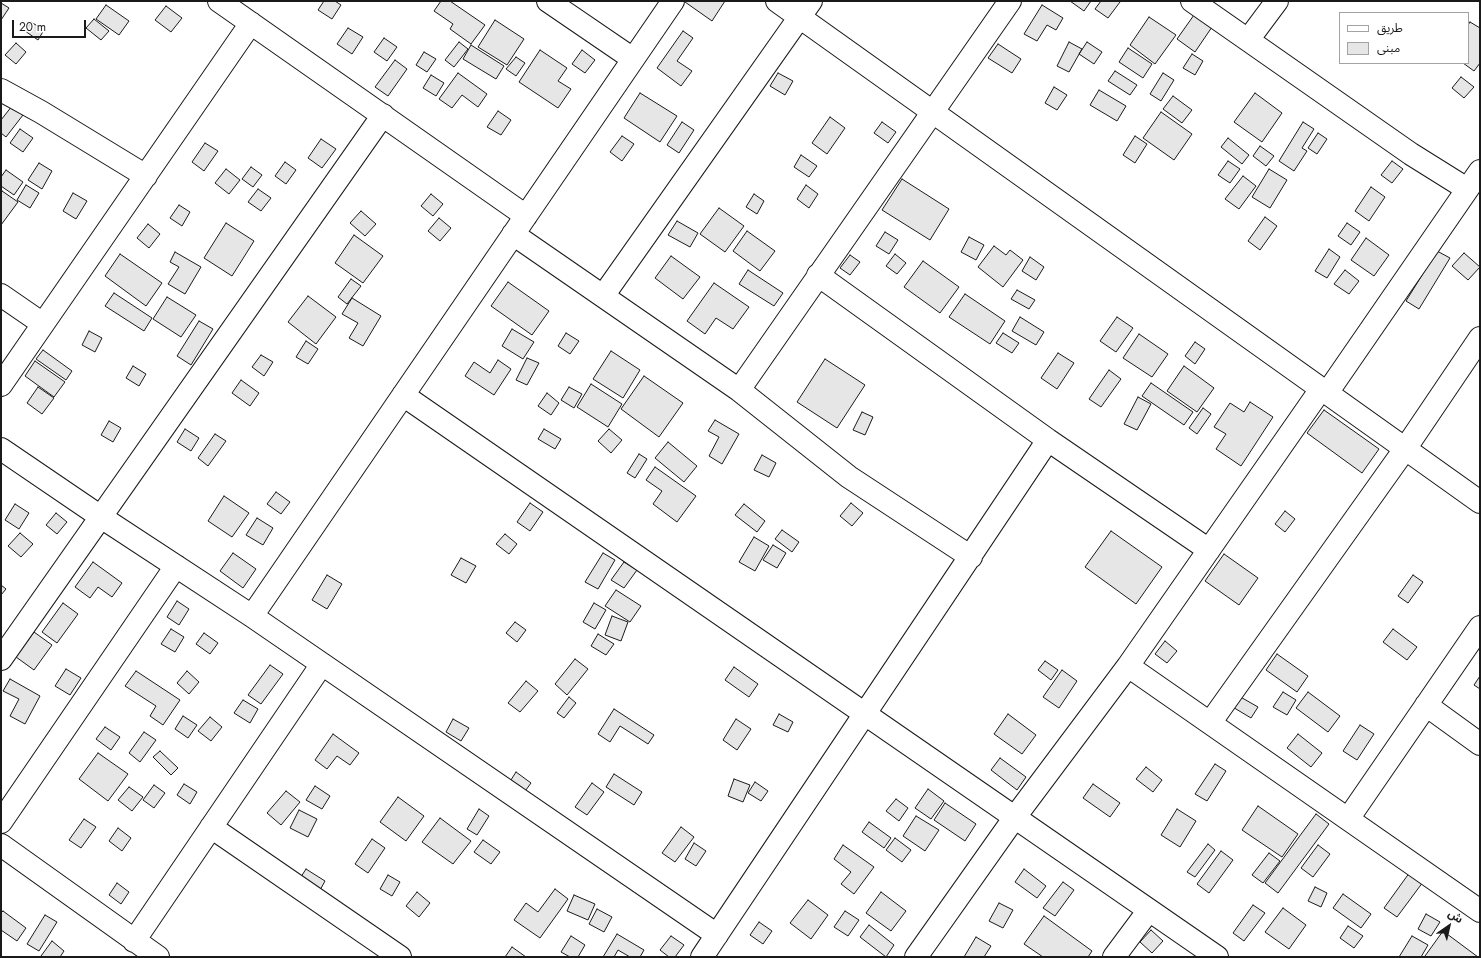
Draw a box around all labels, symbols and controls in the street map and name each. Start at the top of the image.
scale bar [14,12,88,38]
legend [1339,12,1469,64]
text: 20 m [19,18,46,36]
text: طريق [1377,19,1403,37]
text: مبنى [1377,39,1400,57]
text: ش [1445,905,1466,927]
north arrow [1429,906,1469,946]

